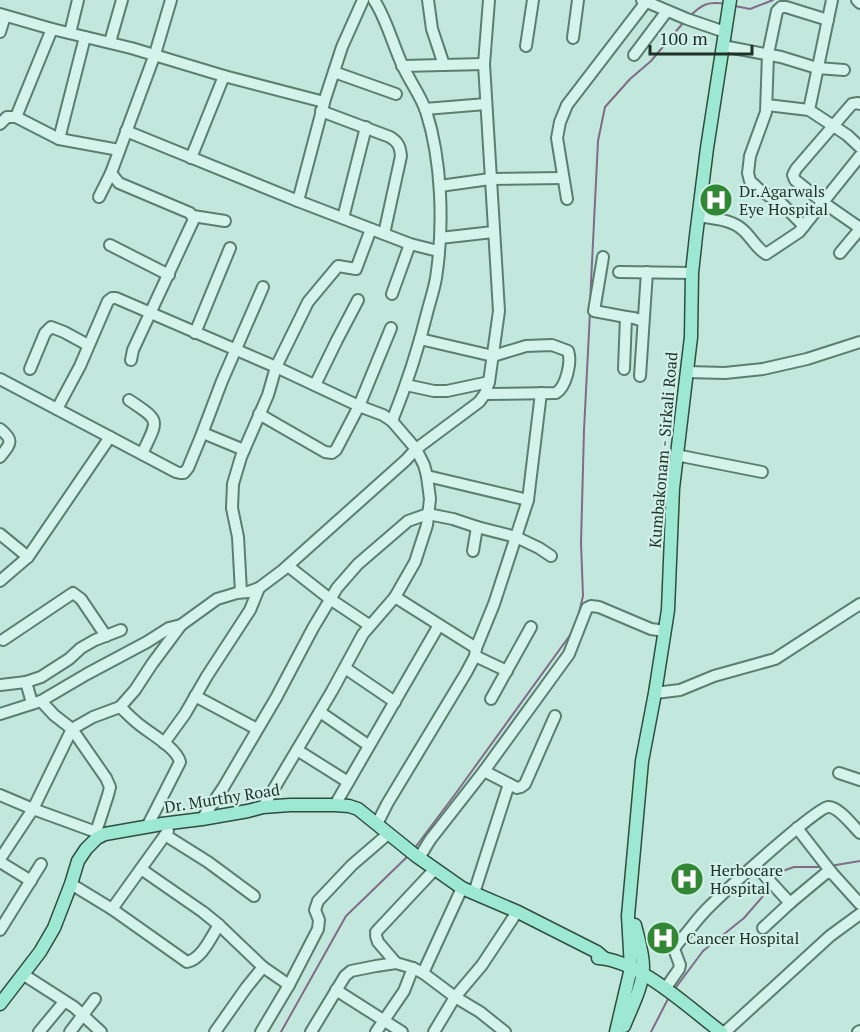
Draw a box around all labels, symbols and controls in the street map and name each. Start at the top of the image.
scale bar [650,18,752,56]
text: 100 m [659,26,708,50]
place label: Dr.Agarwals Eye Hospital [739,180,828,220]
hospital icon: Dr.Agarwals Eye Hospital [698,182,734,218]
street label: Kumbakonam - Sirkali Road [643,351,683,549]
street label: Dr. Murthy Road [163,778,281,818]
place label: Herbocare Hospital [710,859,783,899]
hospital icon: Herbocare Hospital [669,861,705,897]
hospital icon: Cancer Hospital [645,920,681,956]
place label: Cancer Hospital [686,927,799,949]

